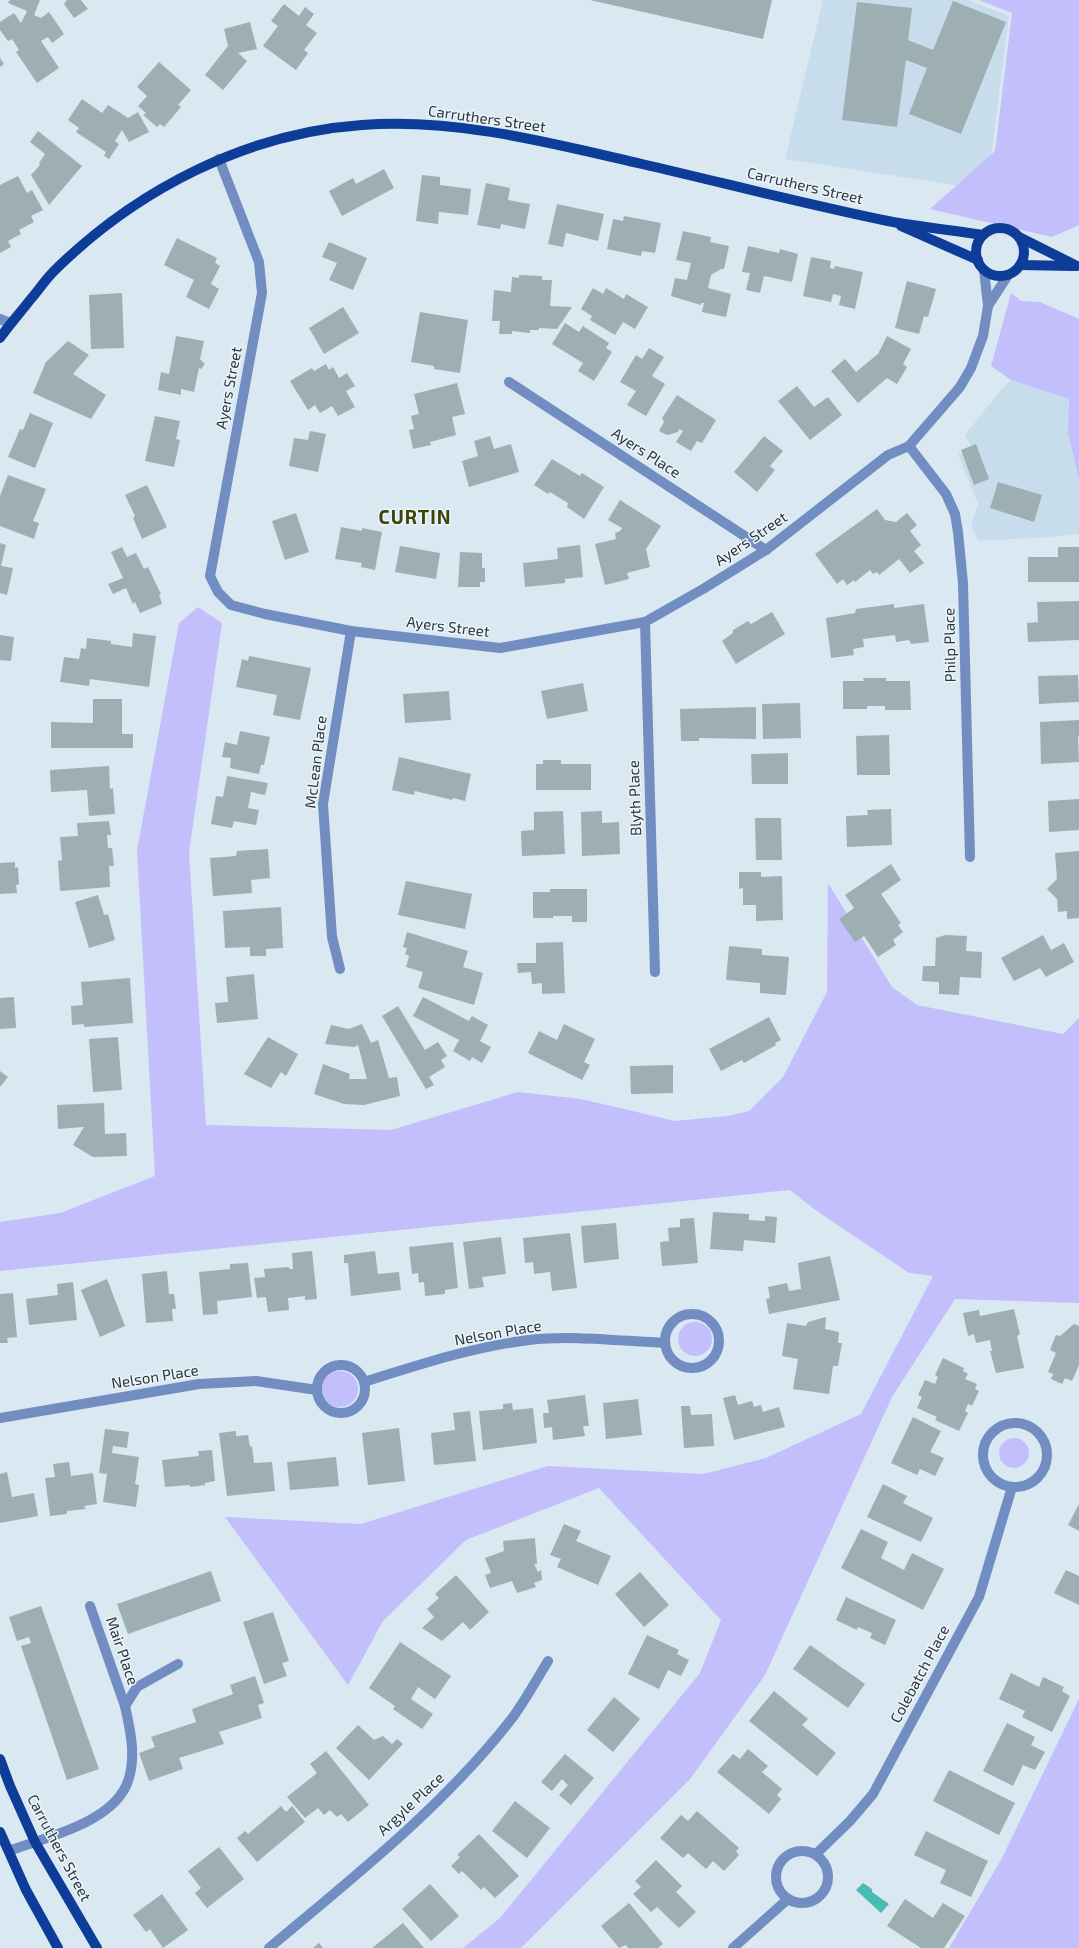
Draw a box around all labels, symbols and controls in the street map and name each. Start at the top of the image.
street label: Carruthers Street [427,101,547,135]
street label: Carruthers Street [745,163,865,207]
street label: Ayers Street [211,345,245,431]
street label: Ayers Place [609,423,684,481]
district label: CURTIN [378,505,452,528]
street label: Ayers Street [711,507,790,569]
street label: Philp Place [939,608,959,682]
street label: Ayers Street [406,612,491,640]
street label: McLean Place [300,714,330,809]
street label: Blyth Place [624,760,644,836]
street label: Nelson Place [453,1316,543,1349]
street label: Nelson Place [110,1360,200,1392]
street label: Mair Place [103,1614,143,1687]
street label: Colebatch Place [886,1621,952,1726]
street label: Argyle Place [373,1768,447,1839]
street label: Carruthers Street [24,1791,96,1904]

